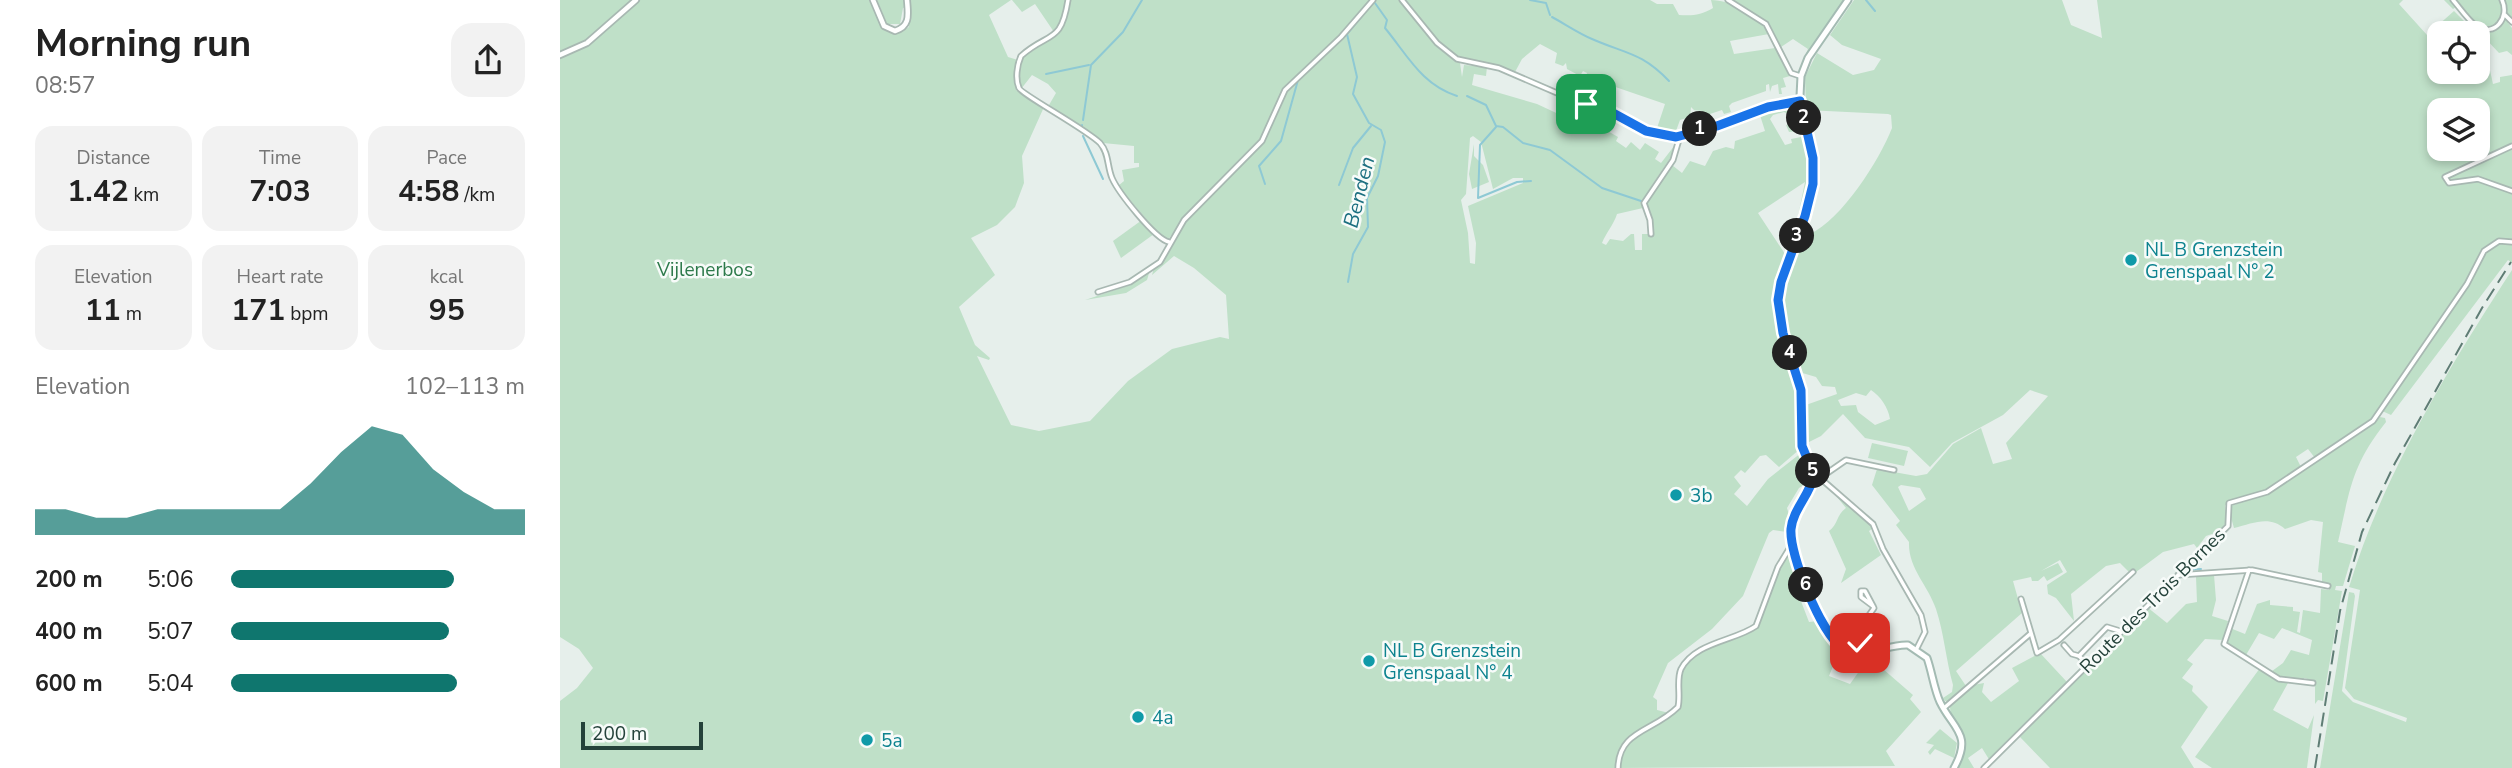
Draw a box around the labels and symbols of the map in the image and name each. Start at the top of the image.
pin [1556,74,1616,134]
pin: 2 [1786,100,1822,136]
pin: 1 [1682,111,1718,146]
water label: Benden [1337,153,1381,231]
pin: 3 [1780,218,1814,254]
place label: NL B Grenzstein Grenspaal N° 2 [2145,237,2283,285]
marker: NL B Grenzstein Grenspaal N° 2 [2123,252,2139,268]
park label: Vijlenerbos [656,257,753,283]
pin: 4 [1772,336,1808,370]
pin: 5 [1796,454,1830,489]
place label: 3b [1690,483,1712,509]
marker: 3b [1668,487,1684,503]
street label: Route des Trois Bornes [2074,522,2231,679]
pin: 6 [1788,568,1824,602]
pin [1830,613,1890,673]
place label: NL B Grenzstein Grenspaal N° 4 [1383,638,1521,686]
marker: NL B Grenzstein Grenspaal N° 4 [1361,653,1377,669]
place label: 4a [1152,705,1173,731]
marker: 4a [1130,709,1146,725]
scale bar [581,719,704,751]
place label: 5a [881,728,902,754]
marker: 5a [859,732,875,748]

